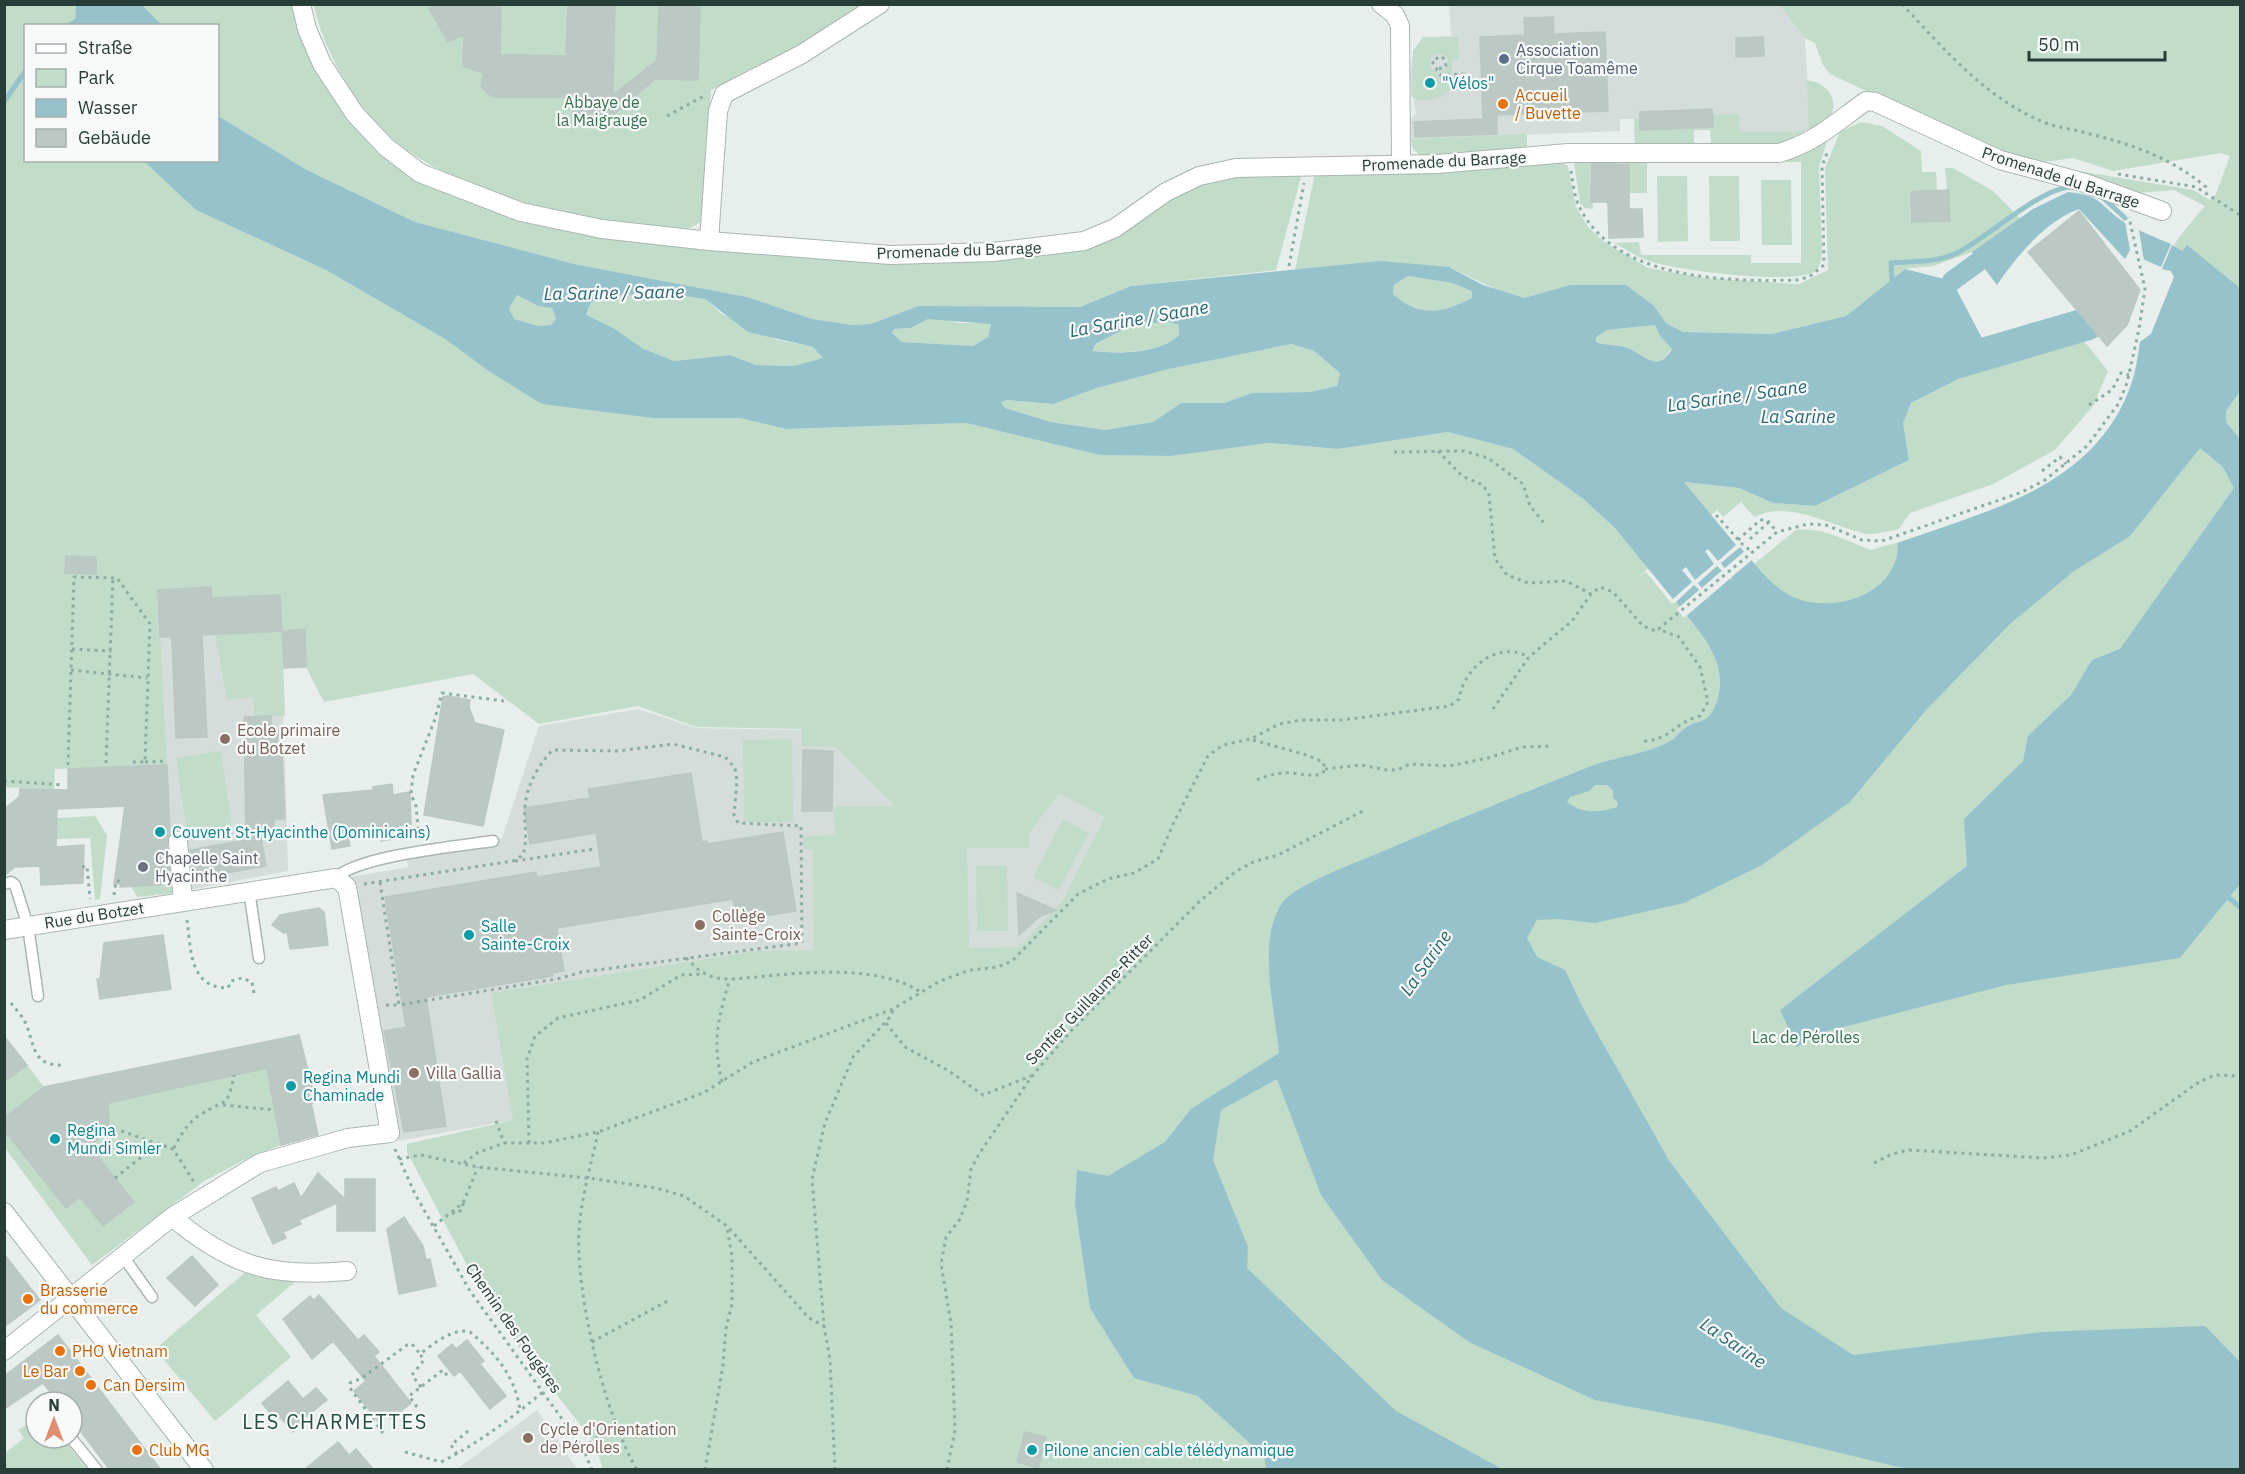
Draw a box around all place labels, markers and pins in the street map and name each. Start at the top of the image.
place label: Association Cirque Toamême [1516,40,1638,78]
marker: Association Cirque Toamême [1497,52,1511,66]
place label: "Vélos" [1442,73,1495,93]
marker: "Vélos" [1423,76,1437,90]
place label: Accueil / Buvette [1515,85,1581,123]
marker: Accueil / Buvette [1496,97,1510,111]
place label: Ecole primaire du Botzet [237,720,340,758]
marker: Ecole primaire du Botzet [218,732,232,746]
place label: Couvent St-Hyacinthe (Dominicains) [172,822,431,842]
marker: Couvent St-Hyacinthe (Dominicains) [153,825,167,839]
place label: Chapelle Saint Hyacinthe [155,848,258,886]
marker: Chapelle Saint Hyacinthe [136,860,150,874]
place label: Collège Sainte-Croix [712,906,801,944]
place label: Salle Sainte-Croix [481,916,570,954]
marker: Collège Sainte-Croix [693,918,707,932]
marker: Salle Sainte-Croix [462,928,476,942]
place label: Villa Gallia [426,1063,502,1083]
marker: Villa Gallia [407,1066,421,1080]
place label: Regina Mundi Chaminade [303,1067,400,1105]
marker: Regina Mundi Chaminade [284,1079,298,1093]
place label: Regina Mundi Simler [67,1120,162,1158]
marker: Regina Mundi Simler [48,1132,62,1146]
place label: Brasserie du commerce [40,1280,139,1318]
marker: Brasserie du commerce [21,1292,35,1306]
place label: PHO Vietnam [72,1341,168,1361]
marker: PHO Vietnam [53,1344,67,1358]
place label: Le Bar [23,1361,68,1381]
marker: Le Bar [73,1364,87,1378]
place label: Can Dersim [103,1375,186,1395]
marker: Can Dersim [84,1378,98,1392]
place label: Cycle d'Orientation de Pérolles [540,1419,677,1457]
marker: Cycle d'Orientation de Pérolles [521,1431,535,1445]
place label: Club MG [149,1440,210,1460]
place label: Pilone ancien cable télédynamique [1044,1440,1294,1460]
marker: Club MG [130,1443,144,1457]
marker: Pilone ancien cable télédynamique [1025,1443,1039,1457]

